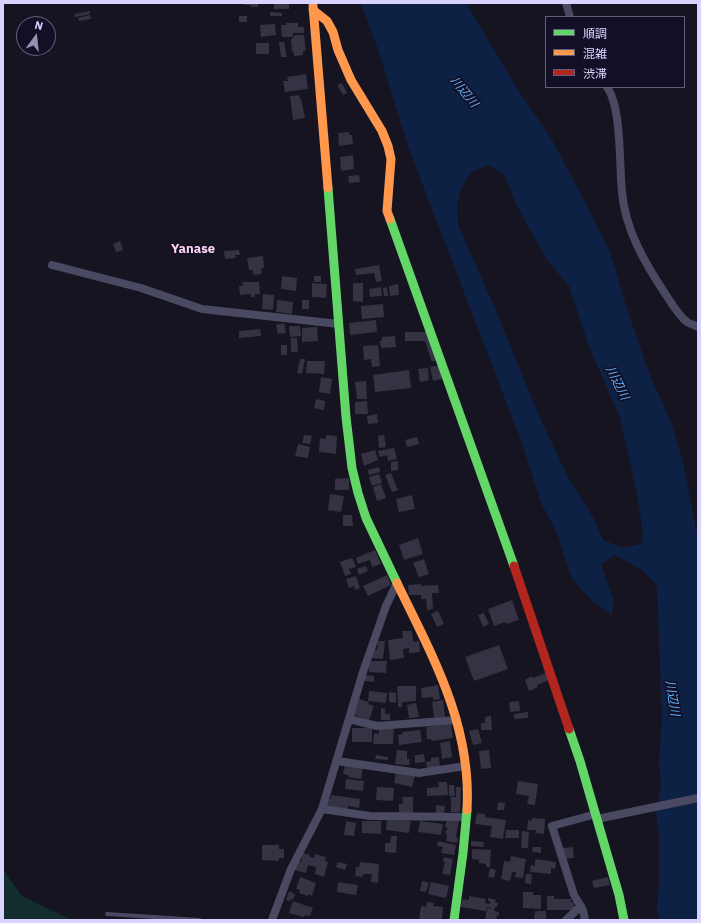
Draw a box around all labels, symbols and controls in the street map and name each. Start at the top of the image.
north arrow [16,16,56,56]
legend [545,16,685,88]
text: N [33,18,45,33]
text: 順調 [583,26,607,41]
text: 混雑 [583,46,607,61]
text: 渋滞 [583,66,607,81]
water label: 川辺川 [447,73,481,111]
district label: Yanase [171,241,215,257]
water label: 川辺川 [602,364,632,402]
water label: 川辺川 [662,679,682,717]

